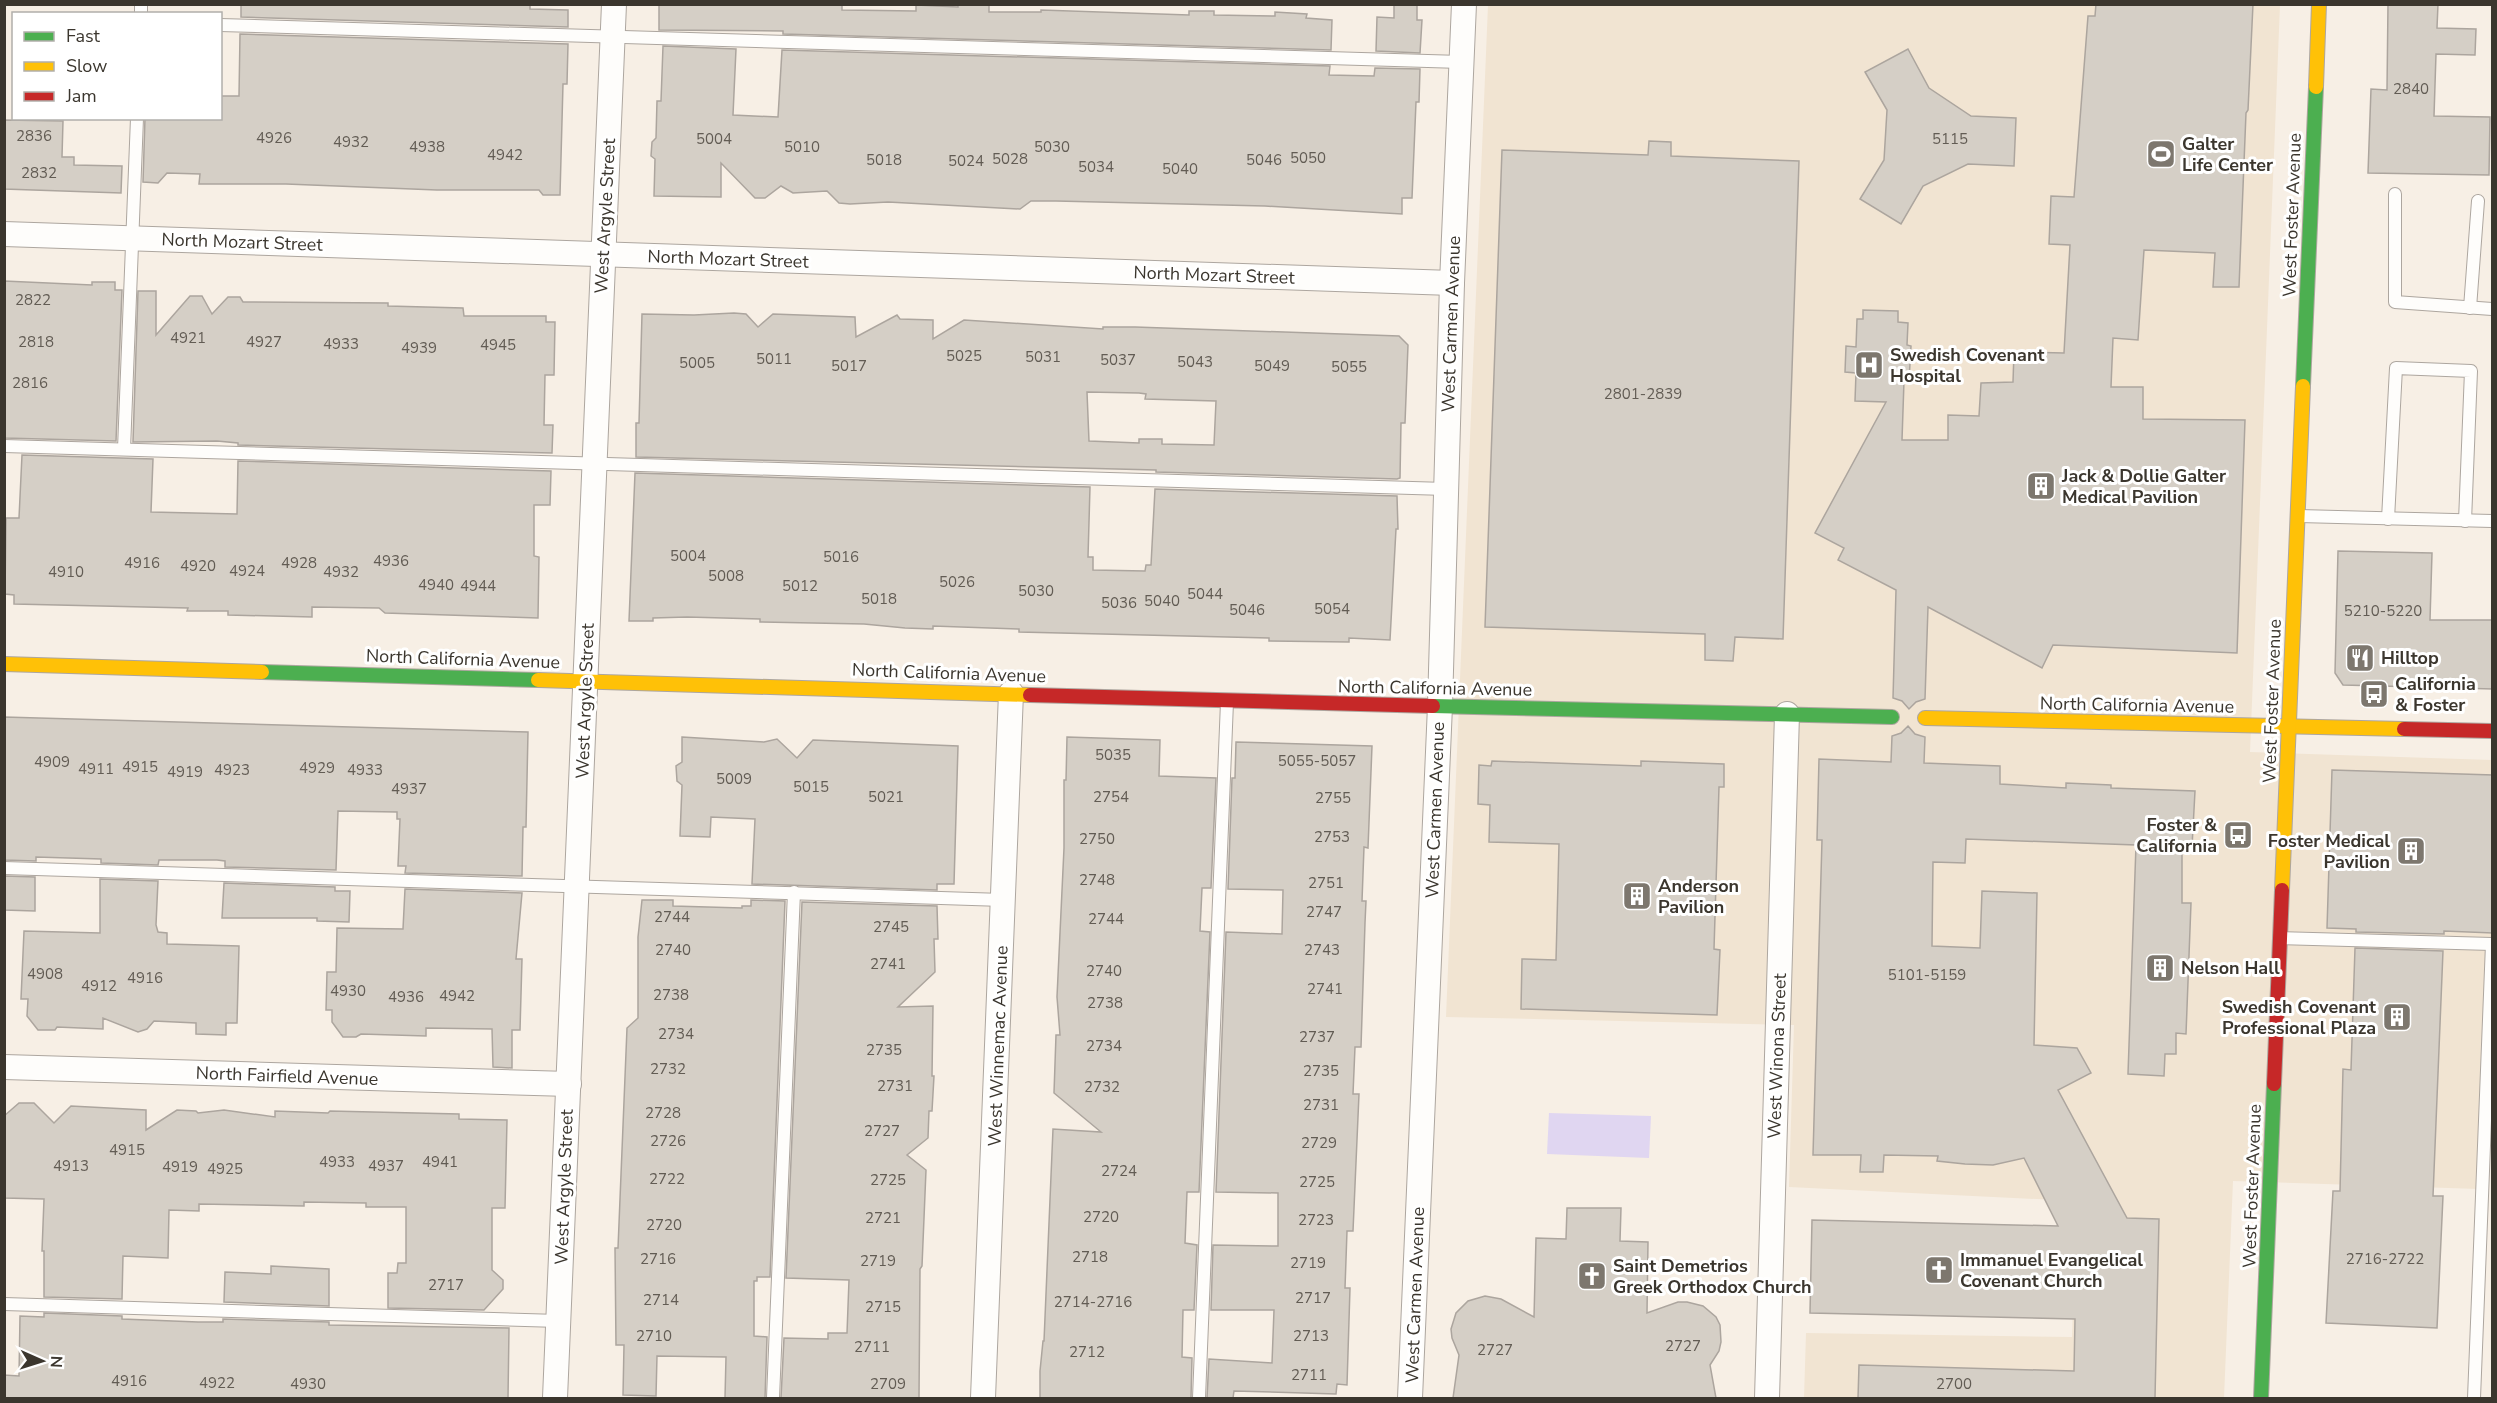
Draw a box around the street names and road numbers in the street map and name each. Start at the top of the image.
street label: West Foster Avenue [2277,133,2307,297]
street label: West Argyle Street [589,137,621,294]
street label: North Mozart Street [161,227,324,257]
street label: West Carmen Avenue [1436,235,1466,413]
street label: North Mozart Street [647,244,810,274]
street label: North Mozart Street [1133,260,1296,290]
street label: West Foster Avenue [2257,619,2287,783]
street label: West Argyle Street [570,622,600,779]
street label: North California Avenue [365,644,561,674]
street label: North California Avenue [851,658,1047,688]
street label: North California Avenue [1338,674,1532,702]
street label: North California Avenue [2040,691,2234,719]
street label: West Carmen Avenue [1420,721,1450,899]
street label: West Winnemac Avenue [982,945,1014,1147]
street label: West Winona Street [1762,972,1792,1139]
street label: North Fairfield Avenue [195,1061,379,1091]
street label: West Foster Avenue [2237,1104,2267,1268]
street label: West Argyle Street [549,1108,579,1265]
street label: West Carmen Avenue [1400,1206,1430,1384]

